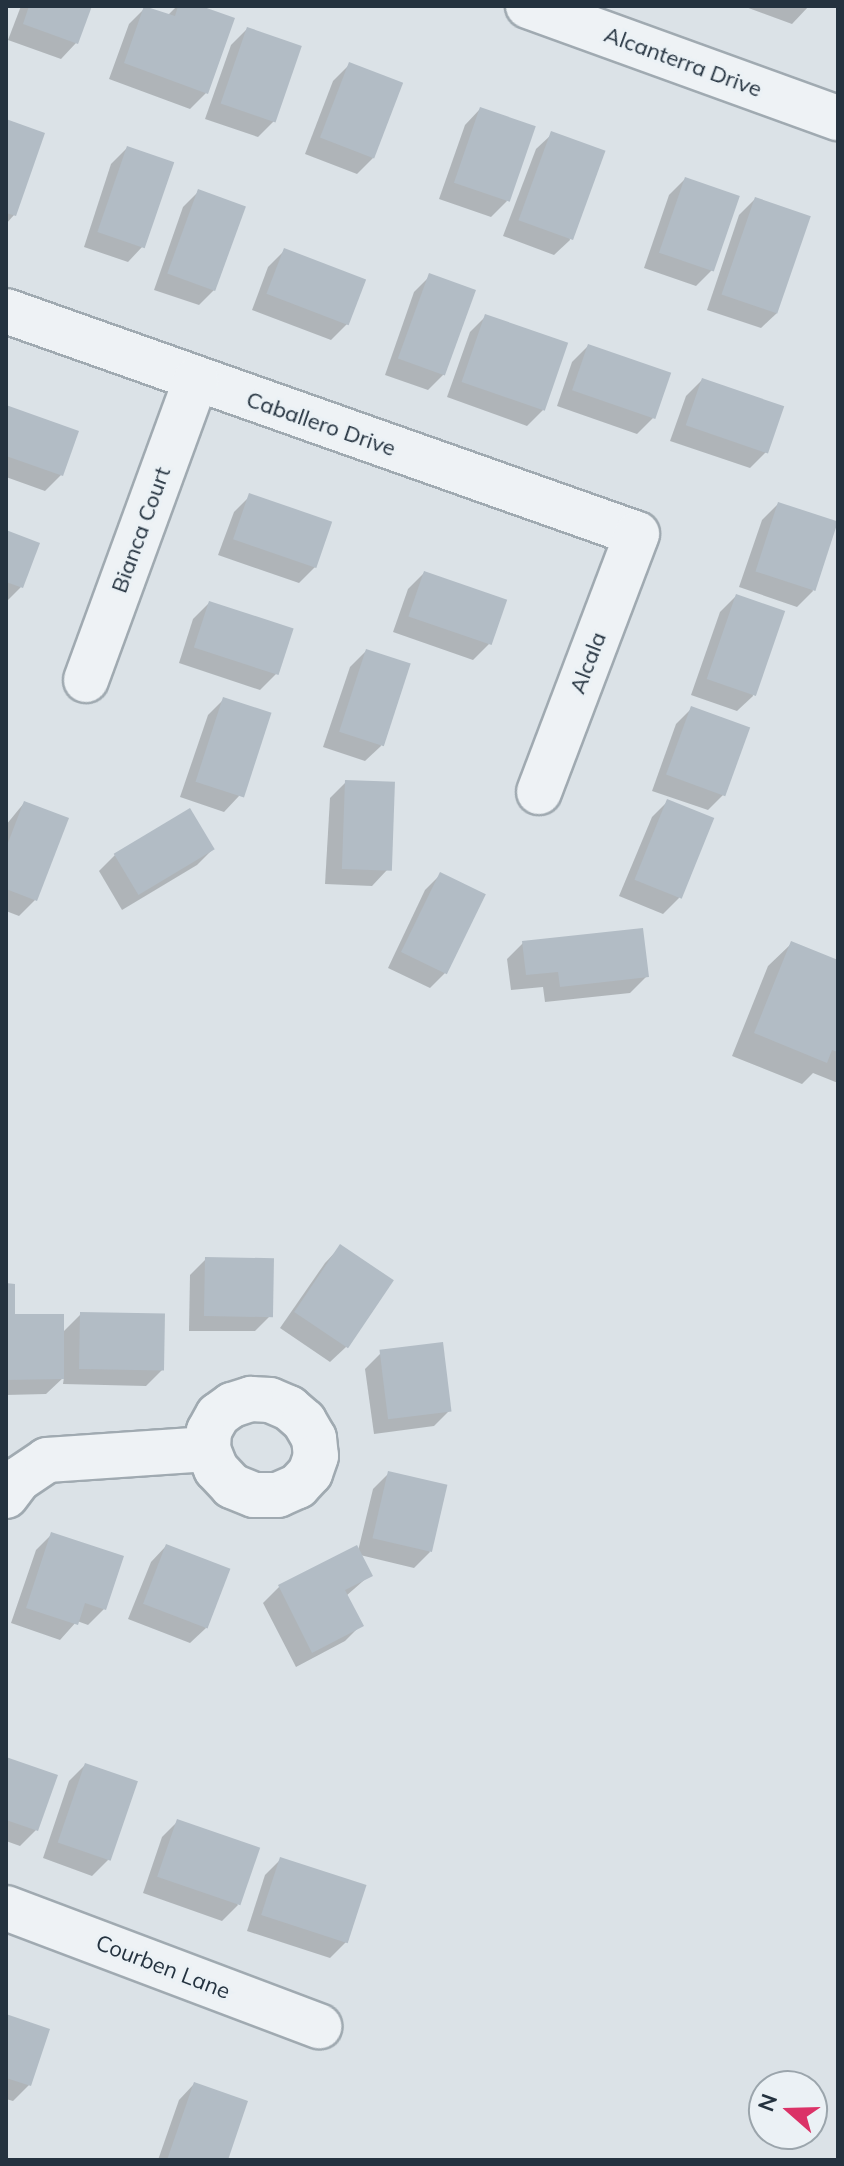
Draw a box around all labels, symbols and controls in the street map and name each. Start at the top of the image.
street label: Alcanterra Drive [601,21,765,103]
street label: Caballero Drive [243,386,399,462]
street label: Bianca Court [106,464,176,596]
street label: Alcala [564,628,612,698]
street label: Courben Lane [92,1929,234,2005]
north arrow [748,2070,828,2150]
text: N [751,2090,783,2115]

